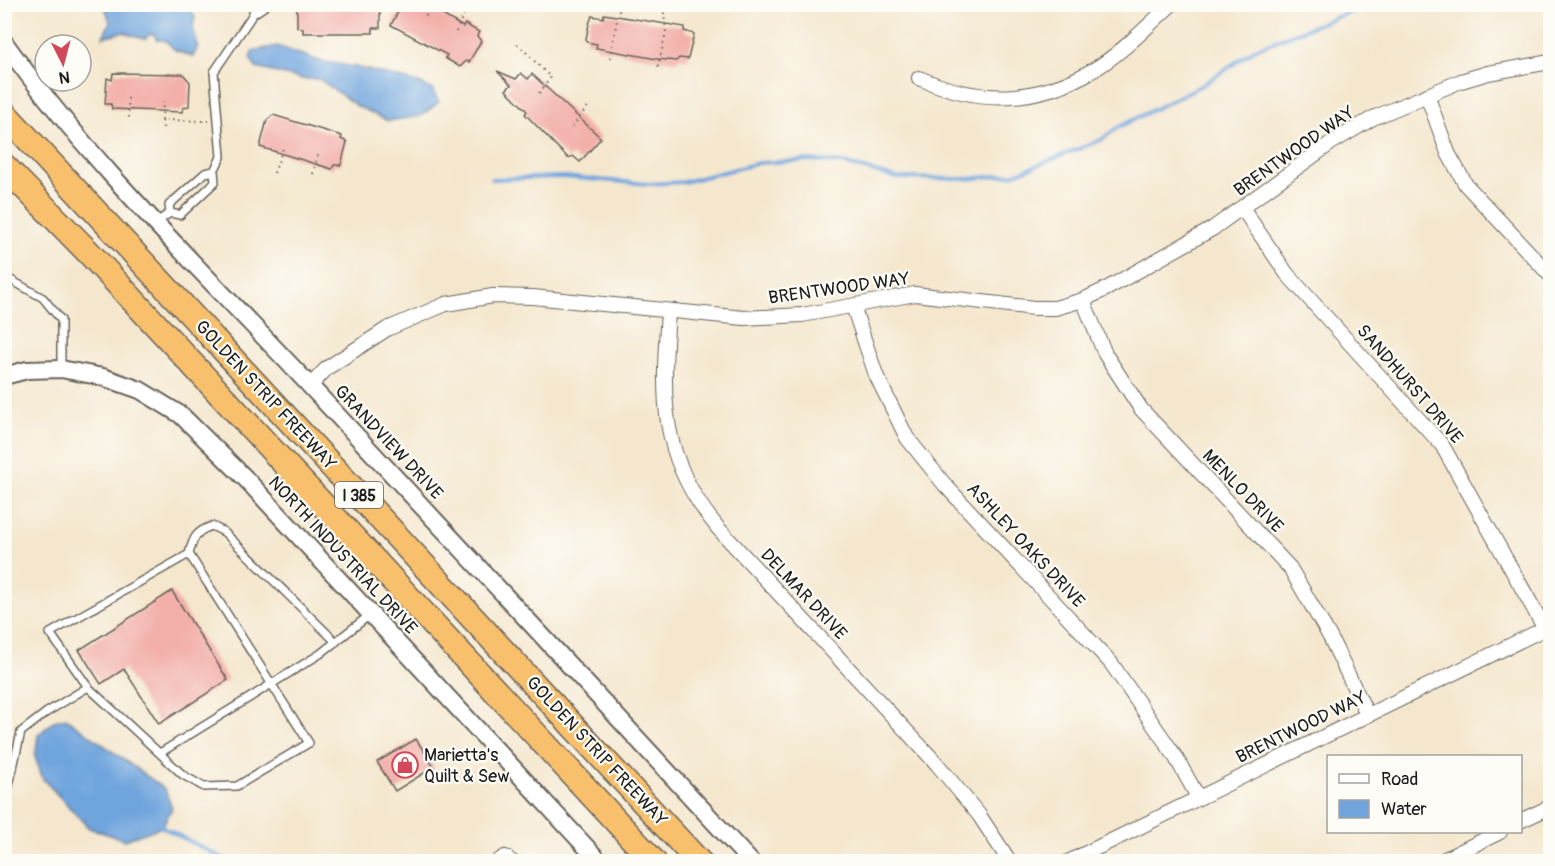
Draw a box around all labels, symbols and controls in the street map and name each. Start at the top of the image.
north arrow [33,33,93,93]
text: N [58,66,71,87]
street label: BRENTWOOD WAY [1229,101,1360,202]
street label: BRENTWOOD WAY [767,267,912,310]
street label: GOLDEN STRIP FREEWAY [190,316,342,476]
street label: SANDHURST DRIVE [1352,320,1468,449]
street label: GRANDVIEW DRIVE [329,380,448,505]
street label: MENLO DRIVE [1197,445,1288,538]
street label: NORTH INDUSTRIAL DRIVE [263,471,422,639]
street label: ASHLEY OAKS DRIVE [962,478,1090,613]
road number: I 385 [335,482,383,508]
street label: DELMAR DRIVE [755,544,852,645]
street label: GOLDEN STRIP FREEWAY [521,672,673,832]
street label: BRENTWOOD WAY [1232,686,1371,769]
place label: Marietta's Quilt & Sew [424,744,509,788]
shop icon: Marietta's Quilt & Sew [390,750,420,780]
legend [1327,755,1522,833]
text: Road [1381,768,1418,791]
text: Water [1381,798,1427,821]

